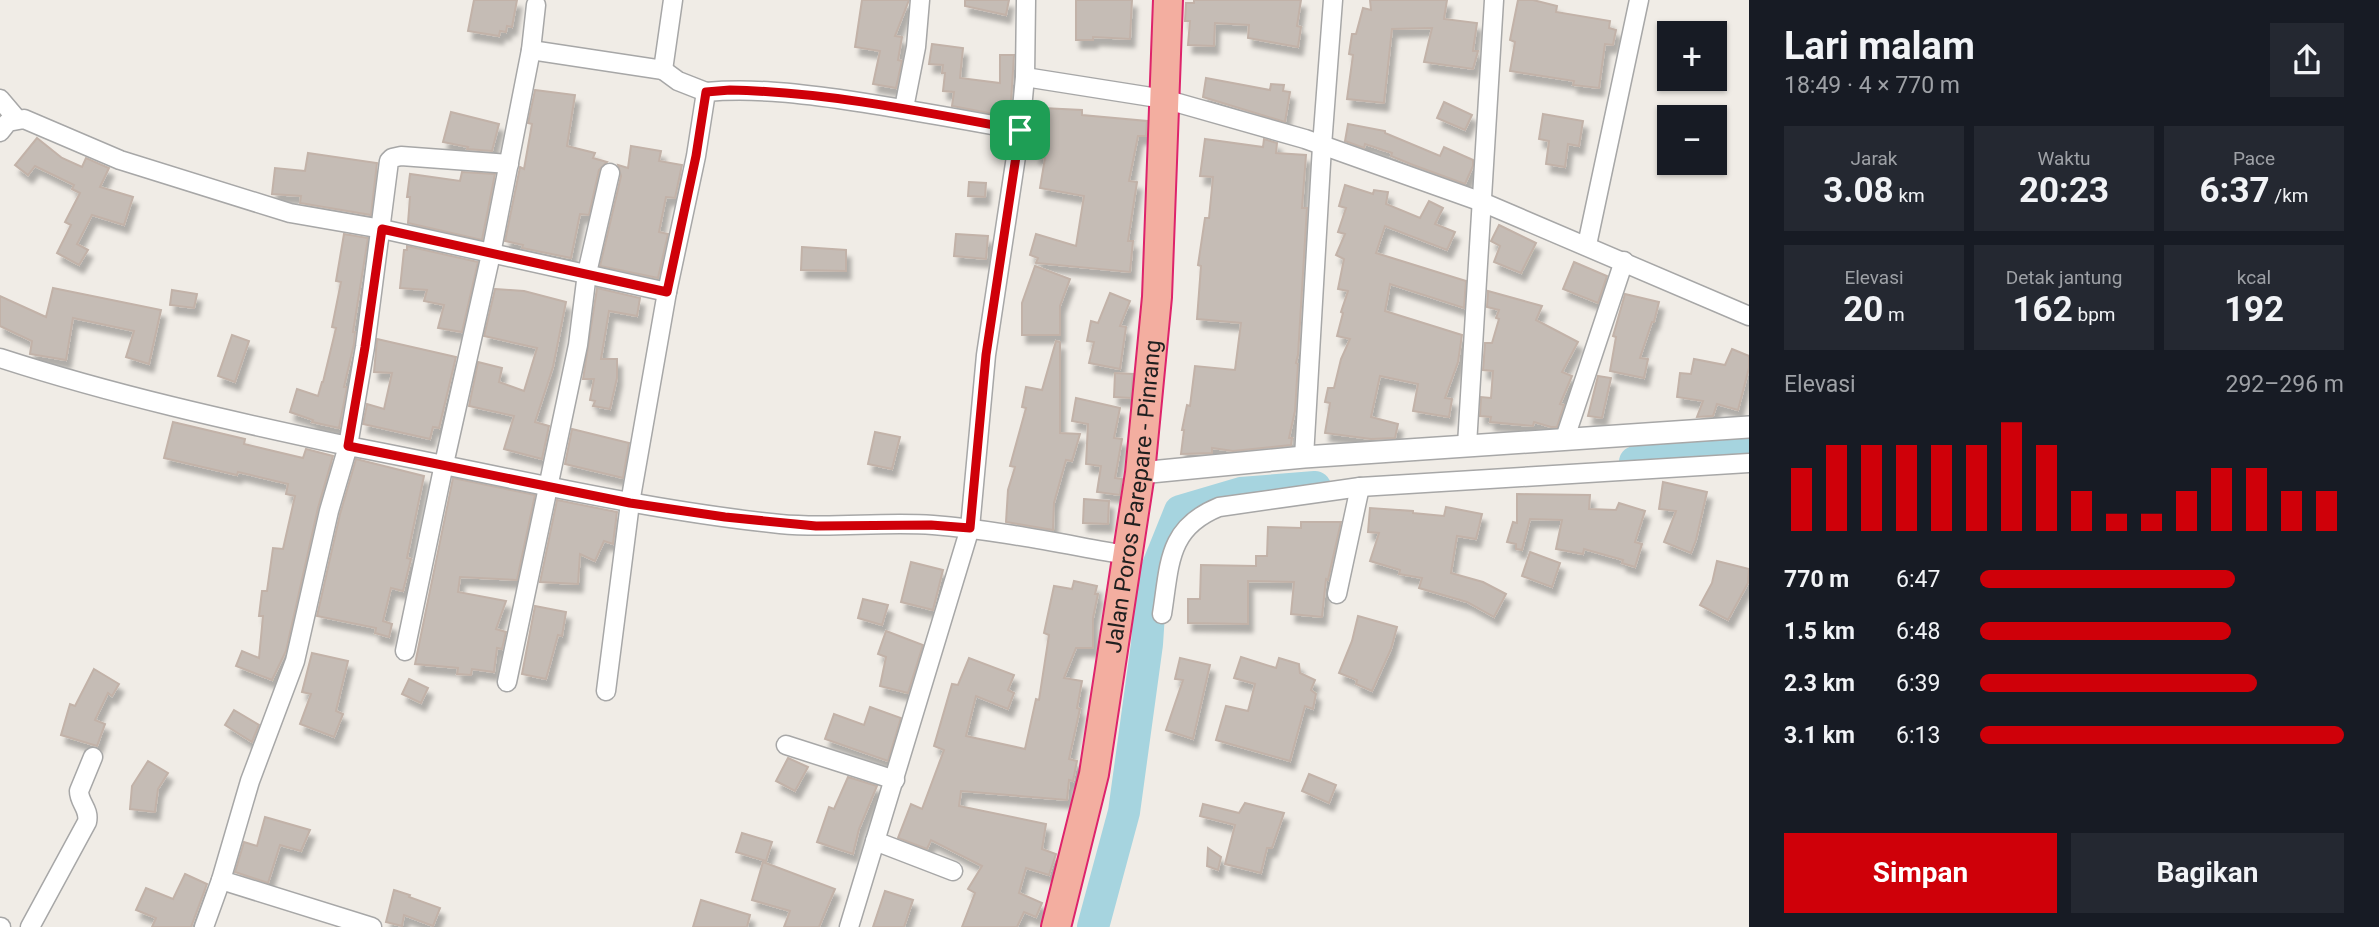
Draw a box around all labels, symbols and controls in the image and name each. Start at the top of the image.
map controls [1657,21,1727,175]
button: + [1657,21,1727,91]
button: share [2270,23,2344,97]
text: Lari malam [1784,24,1975,68]
text: 18:49 · 4 × 770 m [1784,72,1960,99]
pin [990,100,1050,160]
button: − [1657,105,1727,175]
icon: arrive [1001,111,1039,149]
text: Jarak [1851,147,1897,170]
text: Waktu [2037,147,2091,170]
text: Pace [2233,147,2275,170]
text: 3.08 [1823,170,1894,211]
text: 20:23 [2019,170,2109,211]
text: 6:37 [2200,170,2270,211]
text: km [1894,184,1925,207]
text: /km [2270,184,2308,207]
text: Elevasi [1844,266,1904,289]
text: Detak jantung [2006,266,2122,289]
text: kcal [2237,266,2271,289]
text: 20 [1843,289,1883,330]
text: 162 [2013,289,2073,330]
text: 192 [2224,289,2284,330]
text: m [1883,303,1905,326]
text: bpm [2073,303,2115,326]
street label: Jalan Poros Parepare - Pinrang [1100,339,1167,655]
text: Elevasi [1784,371,1856,398]
text: 292–296 m [2225,371,2344,398]
text: 770 m [1784,566,1849,593]
text: 6:47 [1896,566,1940,593]
text: 1.5 km [1784,618,1855,645]
text: 6:48 [1896,618,1940,645]
text: 2.3 km [1784,670,1855,697]
text: 6:39 [1896,670,1940,697]
text: 3.1 km [1784,722,1855,749]
text: 6:13 [1896,722,1940,749]
button: Simpan [1784,833,2057,913]
button: Bagikan [2071,833,2344,913]

